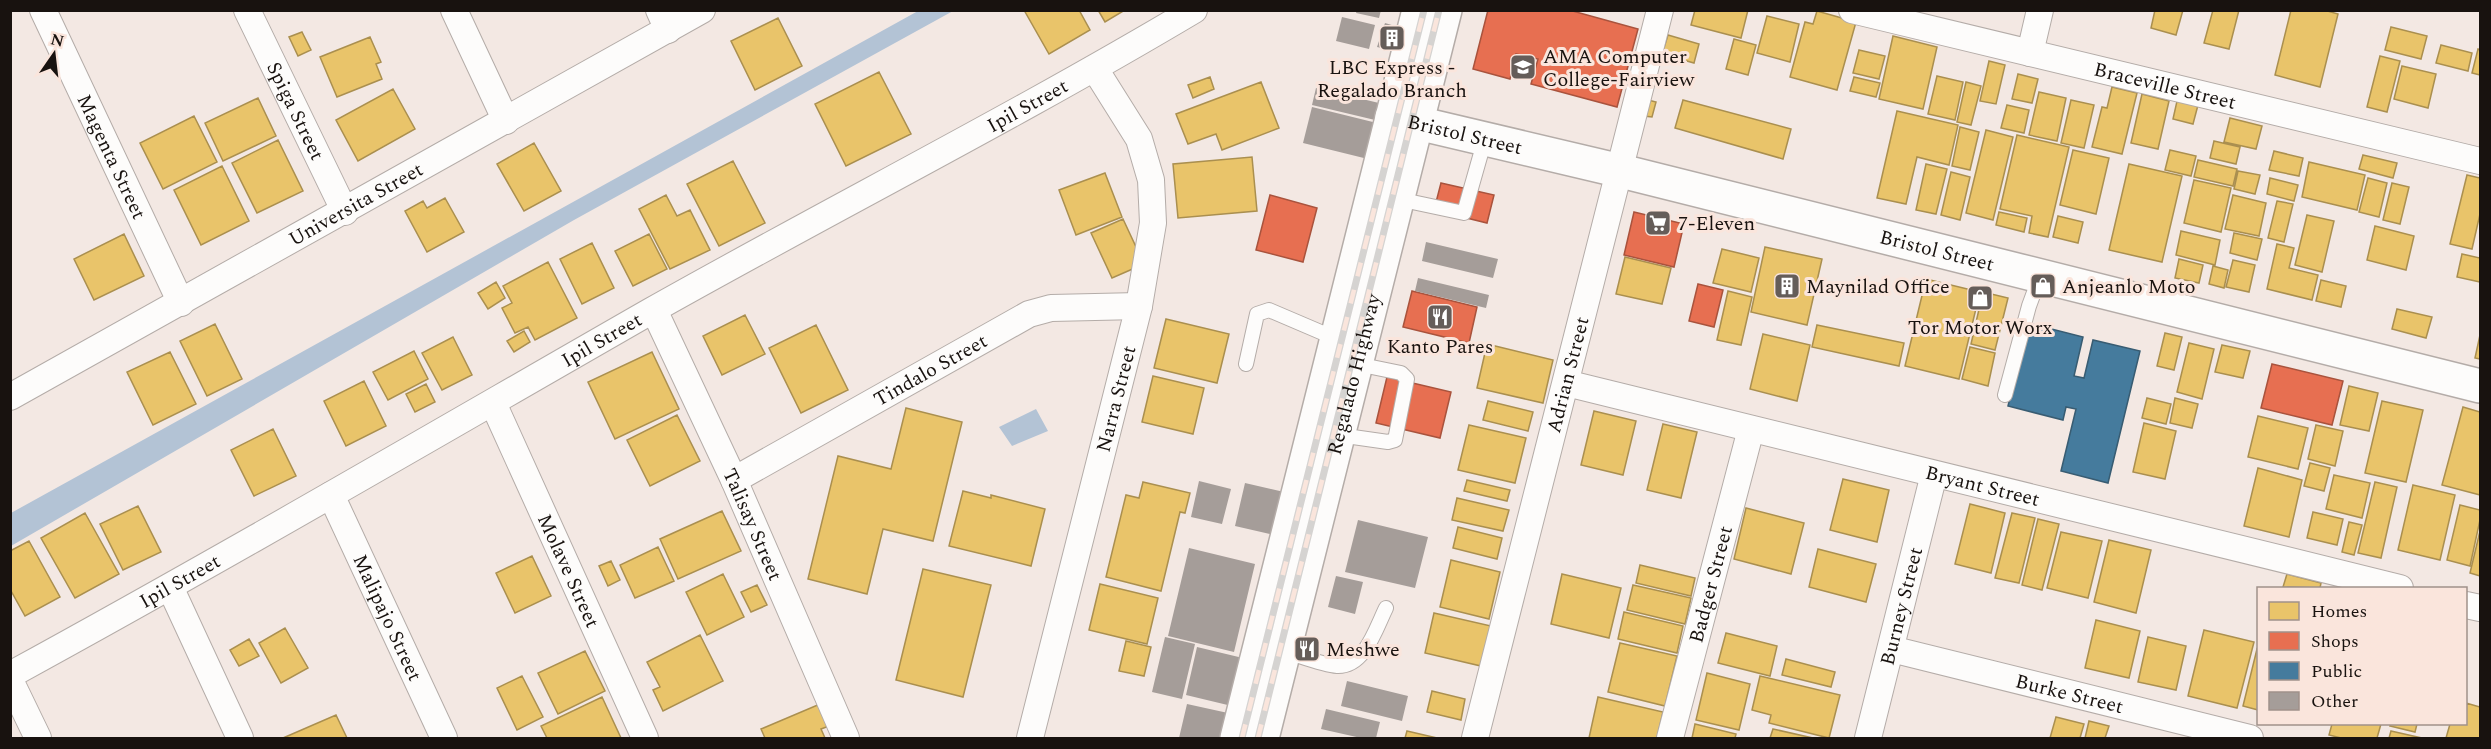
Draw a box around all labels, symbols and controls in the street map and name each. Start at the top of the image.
building icon: LBC Express - Regalado Branch [1377,23,1407,53]
north arrow [24,24,84,84]
text: N [48,27,67,54]
place label: AMA Computer College-Fairview [1543,42,1695,95]
school or university icon: AMA Computer College-Fairview [1508,52,1538,82]
place label: LBC Express - Regalado Branch [1317,53,1467,106]
street label: Braceville Street [2091,55,2239,118]
street label: Spiga Street [258,57,332,166]
street label: Ipil Street [982,71,1074,141]
street label: Magenta Street [69,89,154,225]
street label: Bristol Street [1404,107,1525,163]
street label: Universita Street [283,155,429,254]
supermarket icon: 7-Eleven [1643,208,1673,238]
place label: 7-Eleven [1678,209,1755,239]
street label: Bristol Street [1876,222,1997,280]
building icon: Maynilad Office [1772,271,1802,301]
shop icon: Anjeanlo Moto [2028,271,2058,301]
place label: Maynilad Office [1806,272,1950,302]
place label: Anjeanlo Moto [2062,272,2196,302]
shop icon: Tor Motor Worx [1965,283,1995,313]
street label: Regalado Highway [1320,290,1389,458]
restaurant icon: Kanto Pares [1425,302,1455,332]
street label: Ipil Street [556,305,648,375]
street label: Adrian Street [1539,313,1598,436]
place label: Tor Motor Worx [1908,313,2052,343]
street label: Tindalo Street [868,326,993,415]
place label: Kanto Pares [1387,332,1493,362]
street label: Narra Street [1089,342,1144,455]
street label: Bryant Street [1922,458,2043,515]
street label: Talisay Street [714,463,790,586]
street label: Molave Street [529,509,607,633]
street label: Badger Street [1682,523,1741,646]
street label: Burney Street [1873,544,1931,669]
street label: Ipil Street [134,547,226,617]
street label: Malipajo Street [345,549,429,686]
legend [2257,587,2467,725]
text: Homes [2311,598,2367,625]
text: Shops [2311,628,2359,655]
restaurant icon: Meshwe [1292,634,1322,664]
place label: Meshwe [1326,635,1400,665]
text: Public [2311,658,2362,685]
street label: Burke Street [2012,666,2127,722]
text: Other [2311,688,2358,715]

